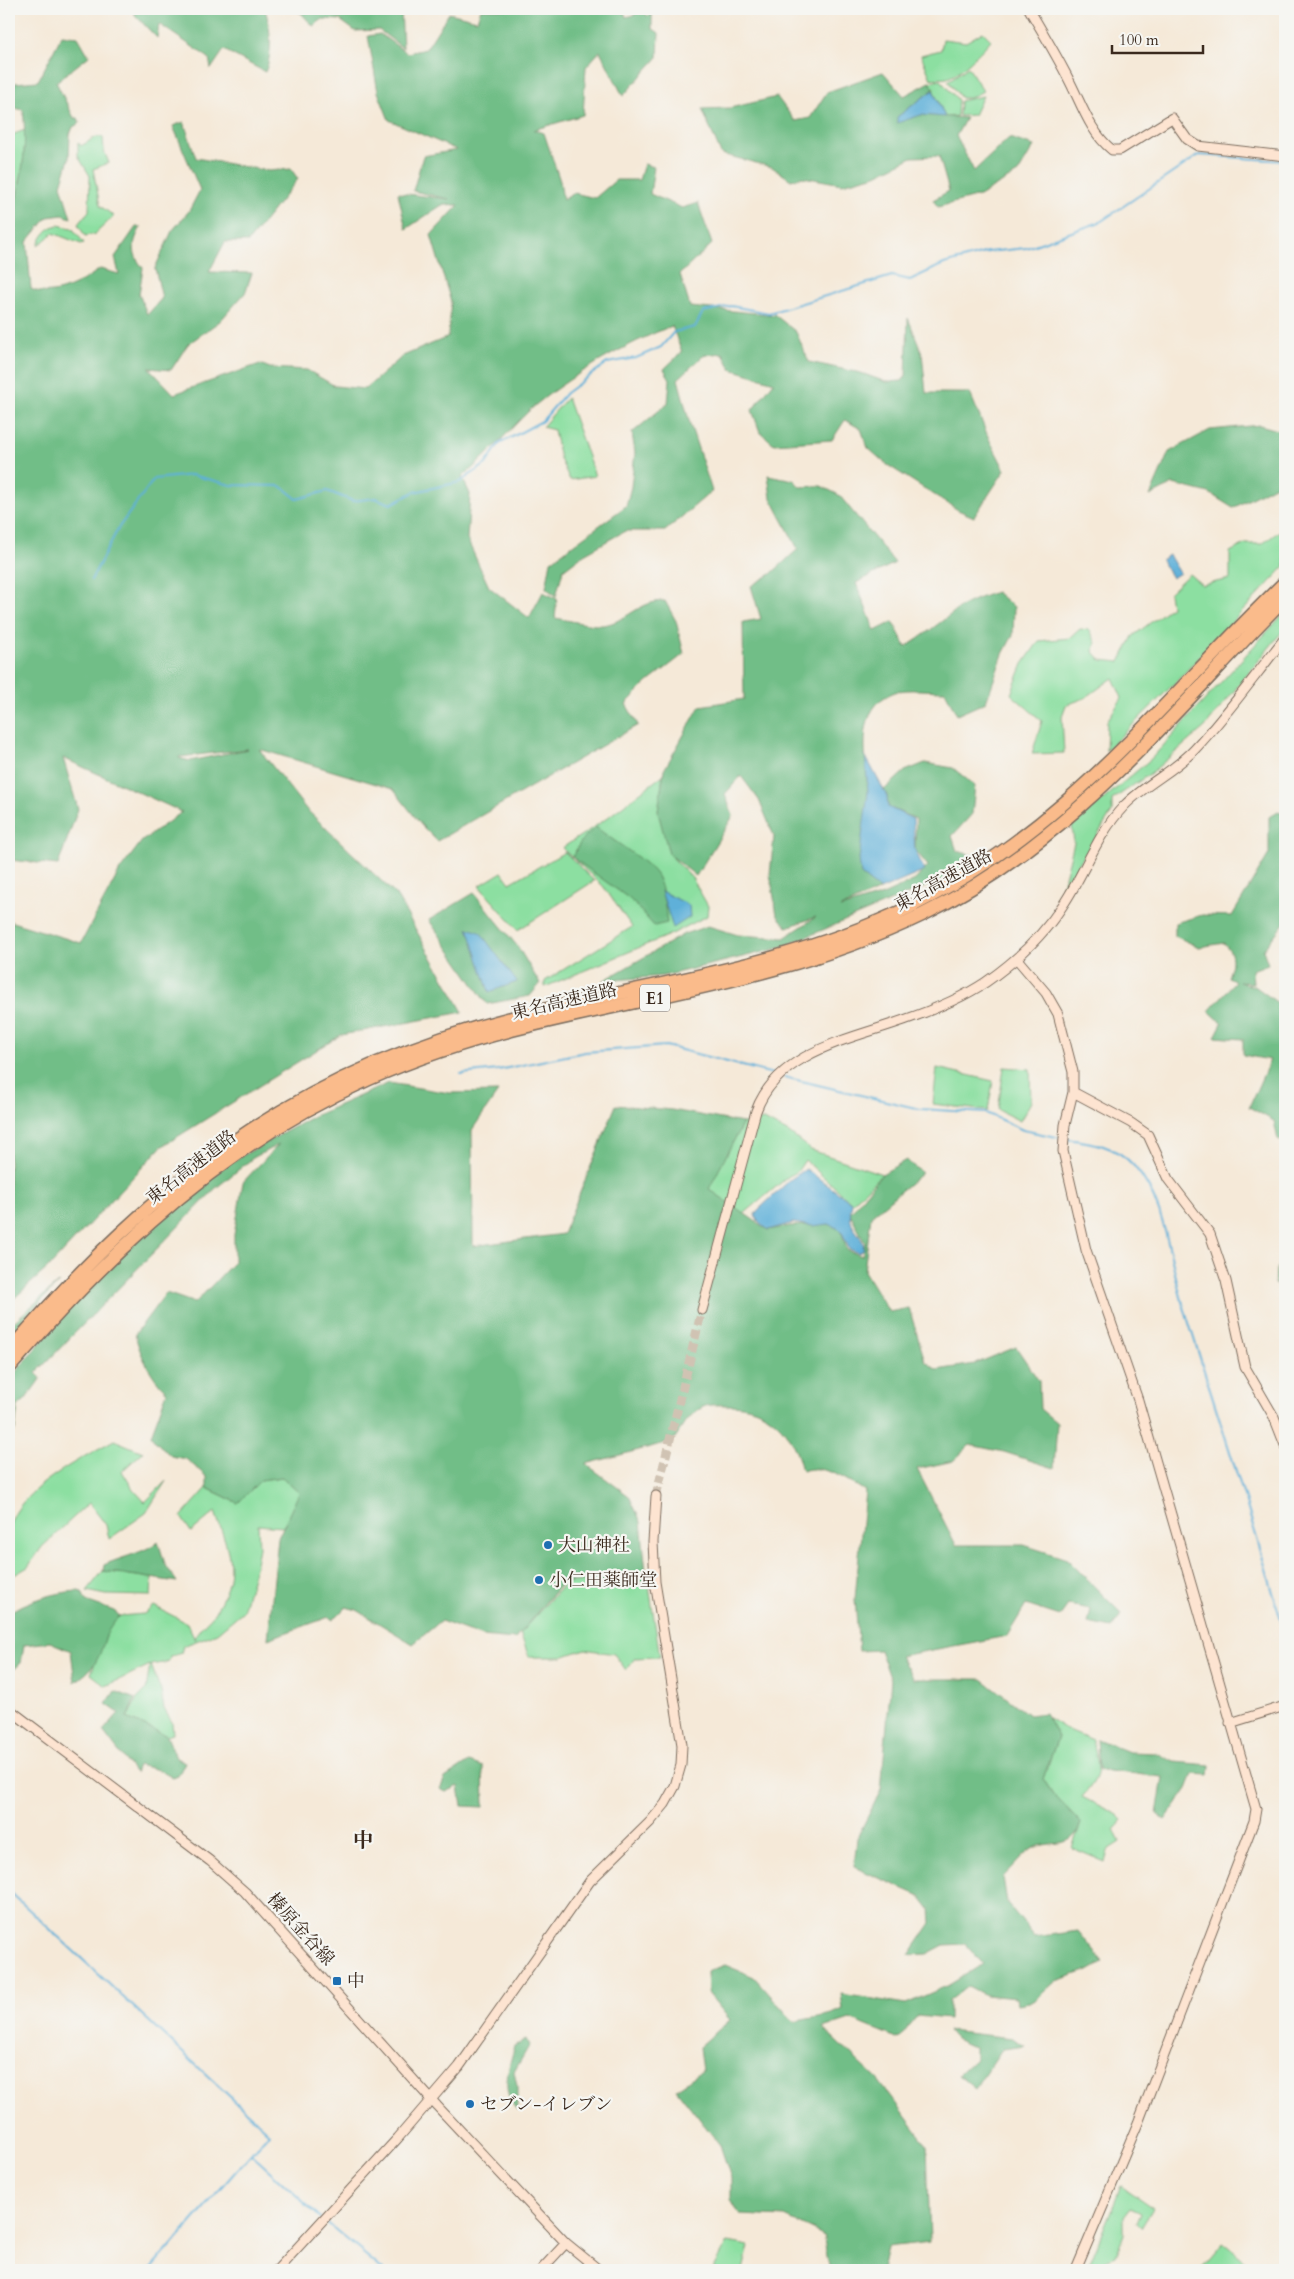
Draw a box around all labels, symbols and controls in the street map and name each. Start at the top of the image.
scale bar [1112,22,1203,54]
text: 100 m [1119,30,1159,50]
street label: 東名高速道路 [890,843,997,918]
street label: 東名高速道路 [509,977,620,1026]
road number: E1 [640,984,670,1011]
street label: 東名高速道路 [141,1124,242,1210]
place label: 大山神社 [558,1533,630,1558]
marker: 大山神社 [542,1539,554,1551]
place label: 小仁田薬師堂 [549,1568,657,1593]
marker: 小仁田薬師堂 [533,1574,545,1586]
district label: 中 [353,1827,373,1854]
street label: 榛原金谷線 [261,1888,340,1971]
place label: 中 [347,1969,365,1994]
marker: 中 [331,1975,343,1987]
place label: セブン-イレブン [480,2092,613,2117]
marker: セブン-イレブン [464,2098,476,2110]

